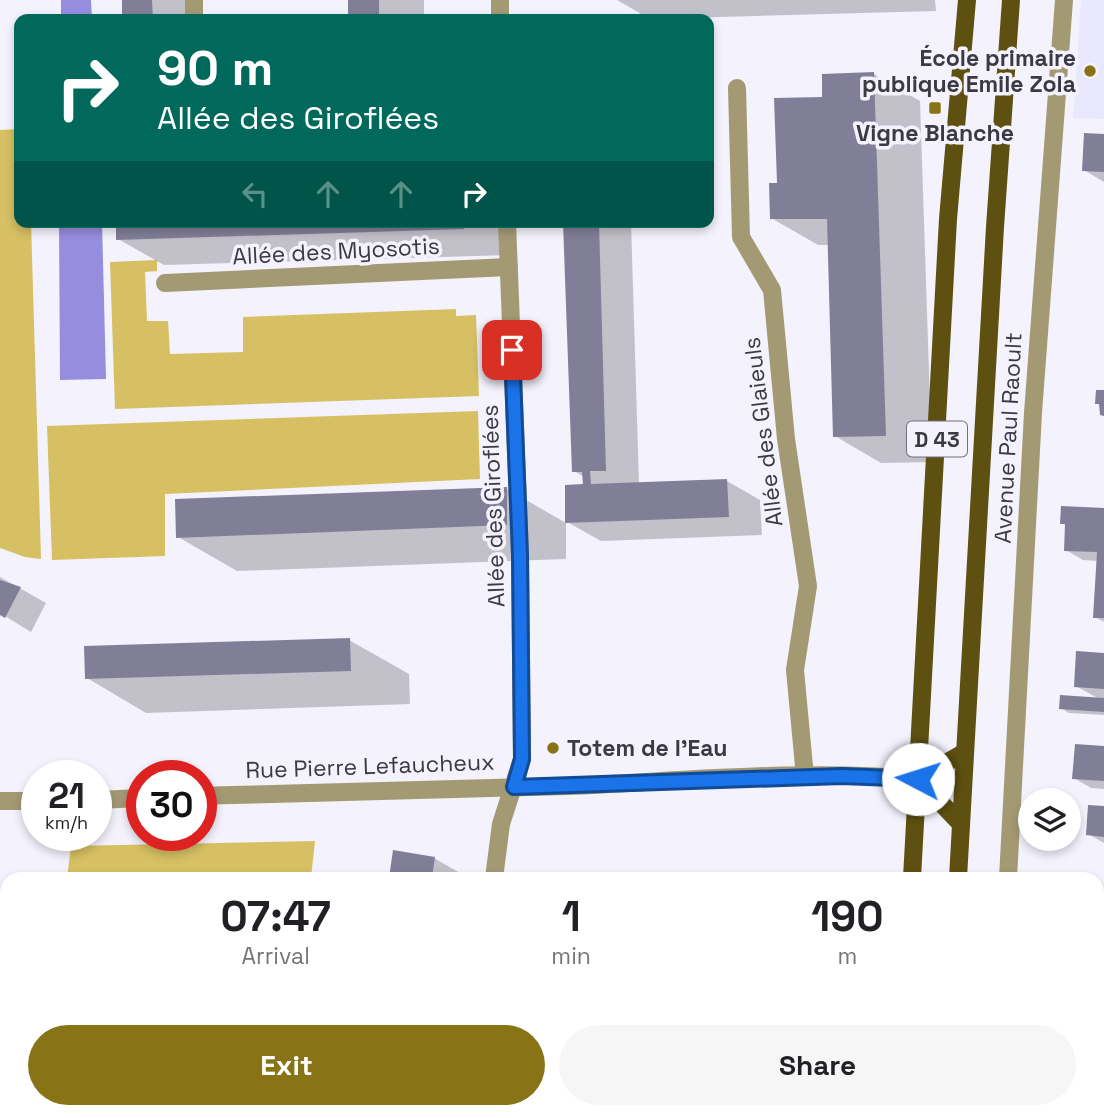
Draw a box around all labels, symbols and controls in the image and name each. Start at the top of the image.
text: 90 m [157,37,273,99]
icon: right [42,42,133,133]
place label: École primaire publique Emile Zola [862,43,1076,99]
marker: École primaire publique Emile Zola [1082,63,1098,79]
text: Allée des Giroflées [157,98,439,138]
marker: Vigne Blanche [927,100,943,116]
place label: Vigne Blanche [856,118,1014,148]
icon: left [236,175,274,213]
icon: ahead [309,175,347,213]
icon: ahead [382,175,420,213]
icon: right [455,175,493,213]
street label: Allée des Myosotis [231,231,441,271]
pin [482,320,542,380]
icon: arrive [493,331,531,369]
street label: Avenue Paul Raoult [987,332,1029,544]
street label: Allée des Glaieuls [737,336,789,528]
street label: Allée des Giroflées [474,404,512,608]
road number: D 43 [907,422,967,457]
place label: Totem de l'Eau [567,733,727,763]
marker: Totem de l'Eau [545,740,561,756]
position arrow [881,742,955,816]
street label: Rue Pierre Lefaucheux [245,747,495,785]
speed limit sign: 30 [126,760,217,851]
text: 21 [48,774,85,818]
map controls [1018,788,1081,851]
button: layers [1018,788,1081,851]
text: km/h [45,811,88,834]
text: 07:47 [220,890,331,943]
text: 1 [562,890,581,943]
text: 190 [811,890,884,943]
text: Arrival [241,941,310,971]
text: min [551,941,591,971]
text: m [838,941,857,971]
button: Exit [28,1025,545,1105]
button: Share [559,1025,1076,1105]

